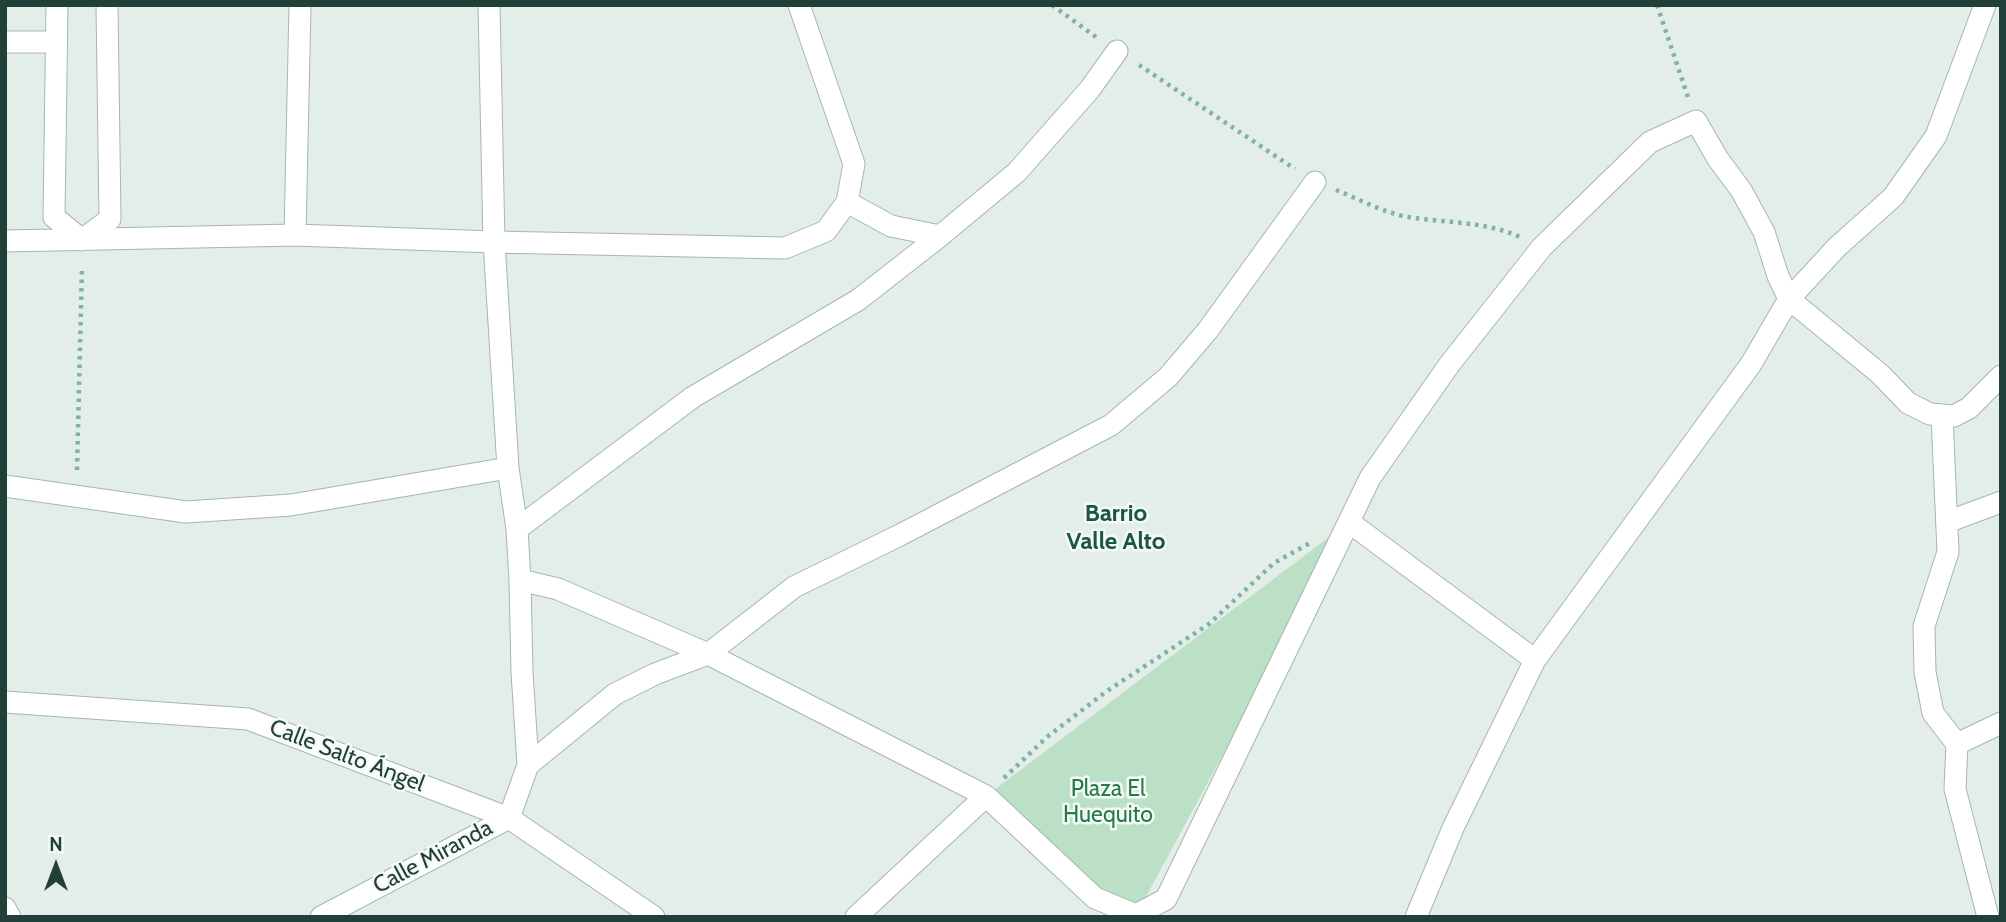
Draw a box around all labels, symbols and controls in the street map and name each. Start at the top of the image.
district label: Barrio Valle Alto [1066,500,1166,556]
street label: Calle Salto Ángel [266,714,428,798]
park label: Plaza El Huequito [1063,775,1153,829]
street label: Calle Miranda [369,814,497,900]
north arrow [21,831,91,901]
text: N [49,833,63,856]

